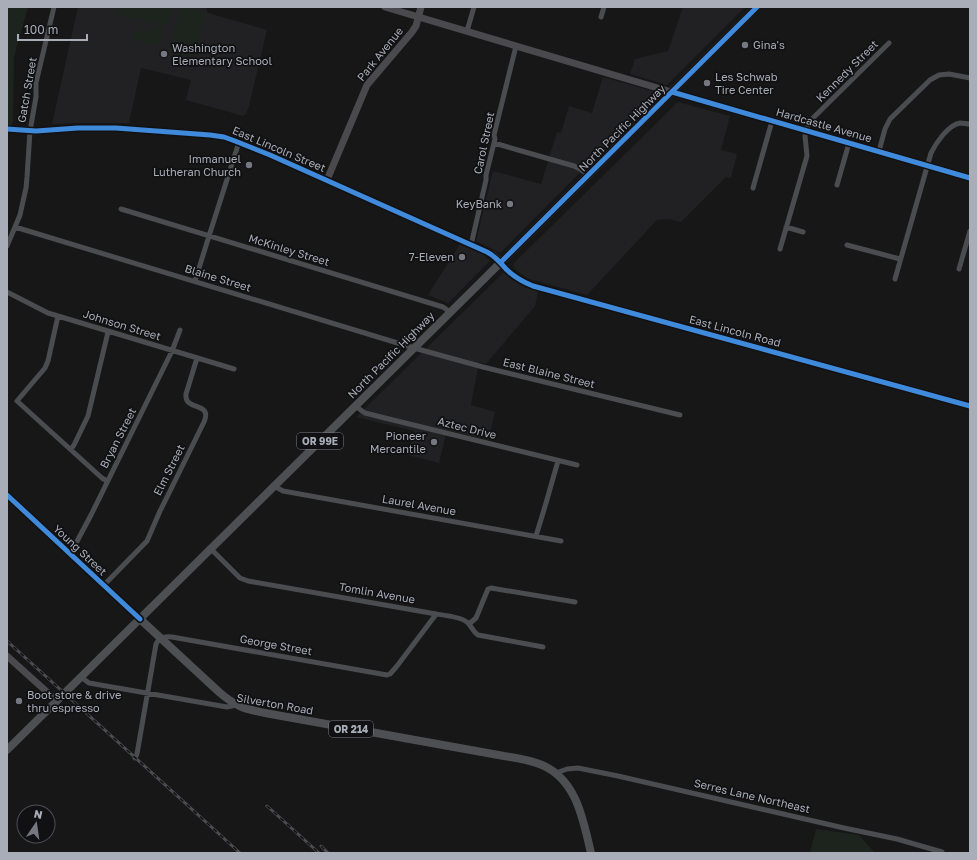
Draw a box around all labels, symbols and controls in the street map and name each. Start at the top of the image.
scale bar [18,16,87,42]
text: 100 m [24,22,58,37]
street label: Park Avenue [354,24,405,83]
street label: Kennedy Street [813,37,880,104]
place label: Gina's [753,38,785,51]
marker: Gina's [740,40,750,50]
place label: Washington Elementary School [172,41,272,67]
marker: Washington Elementary School [159,49,169,59]
street label: Gatch Street [14,56,39,124]
place label: Les Schwab Tire Center [715,70,778,96]
marker: Les Schwab Tire Center [702,78,712,88]
street label: North Pacific Highway [576,82,668,174]
street label: Hardcastle Avenue [775,105,874,144]
street label: Carol Street [471,111,496,175]
street label: East Lincoln Street [231,123,328,174]
place label: Immanuel Lutheran Church [153,152,241,178]
marker: Immanuel Lutheran Church [244,160,254,170]
place label: KeyBank [456,197,502,210]
marker: KeyBank [505,199,515,209]
street label: McKinley Street [247,231,331,268]
place label: 7-Eleven [409,250,454,263]
marker: 7-Eleven [457,252,467,262]
street label: Blaine Street [183,261,253,294]
street label: Johnson Street [82,307,163,343]
street label: North Pacific Highway [345,309,437,401]
street label: East Lincoln Road [688,312,782,349]
street label: East Blaine Street [502,355,596,390]
street label: Bryan Street [97,405,138,470]
street label: Aztec Drive [436,414,498,441]
place label: Pioneer Mercantile [370,429,427,455]
road number: OR 99E [297,433,343,449]
marker: Pioneer Mercantile [429,437,439,447]
street label: Elm Street [150,442,187,497]
street label: Laurel Avenue [381,492,457,517]
street label: Young Street [51,522,110,578]
street label: Tomlin Avenue [338,579,416,606]
street label: George Street [239,632,313,657]
place label: Boot store & drive thru espresso [27,688,121,714]
street label: Silverton Road [236,690,314,717]
marker: Boot store & drive thru espresso [14,696,24,706]
road number: OR 214 [329,721,373,737]
street label: Serres Lane Northeast [693,776,811,815]
north arrow [16,804,56,844]
text: N [33,806,44,821]

